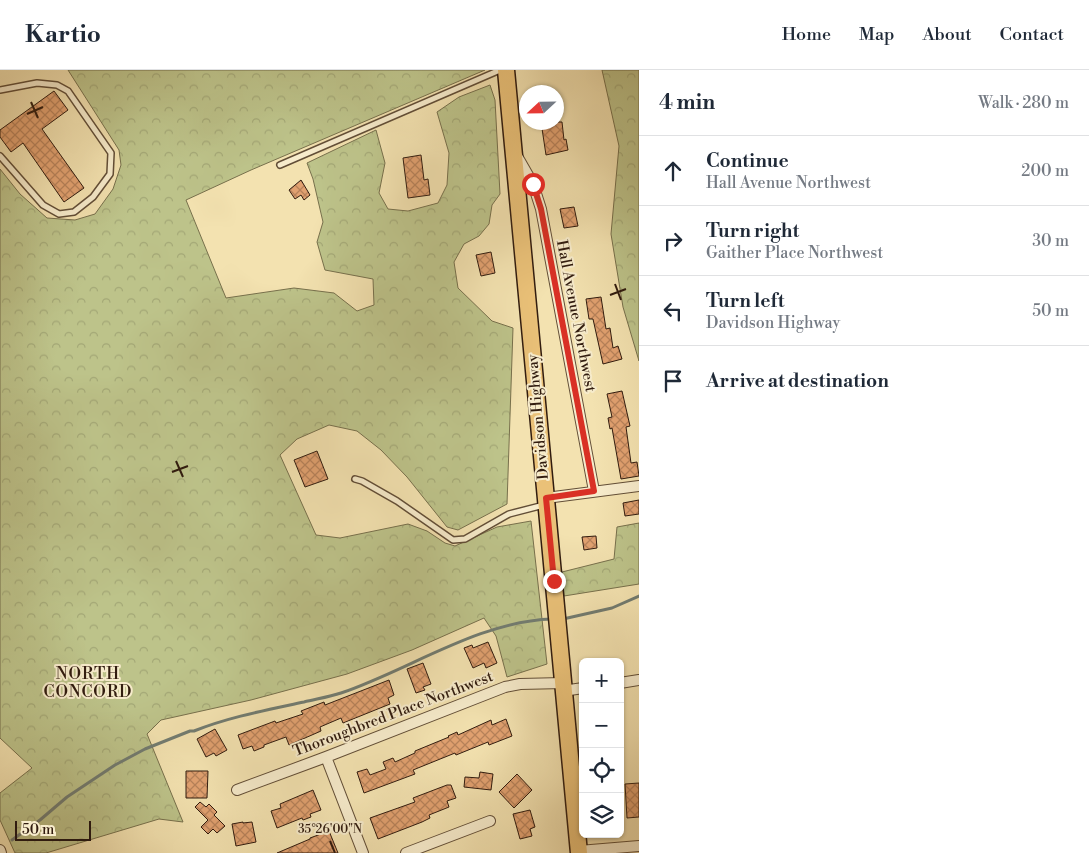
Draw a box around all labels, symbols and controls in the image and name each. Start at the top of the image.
text: Kartio [25,20,101,50]
text: Home [782,23,831,46]
text: Map [859,23,895,46]
text: About [923,23,972,46]
text: Contact [1000,23,1064,46]
north arrow [519,85,564,130]
text: 4 min [659,90,715,116]
text: Walk · 280 m [978,93,1069,113]
text: Continue [706,149,789,173]
icon: ahead [659,157,687,185]
text: 200 m [1021,161,1069,181]
route start [522,173,545,196]
text: Hall Avenue Northwest [706,173,871,193]
text: Turn right [706,219,799,243]
icon: right [659,227,687,255]
text: 30 m [1032,231,1069,251]
street label: Hall Avenue Northwest [552,238,600,394]
text: Gaither Place Northwest [706,243,883,263]
text: Turn left [706,289,785,313]
icon: left [659,297,687,325]
text: 50 m [1032,301,1069,321]
text: Davidson Highway [706,313,840,333]
street label: Davidson Highway [523,353,553,481]
icon: arrive [659,367,687,395]
text: Arrive at destination [706,369,889,393]
route end [543,570,566,593]
map controls [579,658,624,838]
button: + [579,658,624,703]
district label: NORTH CONCORD [44,664,132,702]
street label: Thoroughbred Place Northwest [290,667,496,761]
button: − [579,703,624,748]
button: locate [579,748,624,793]
button: layers [579,793,624,838]
scale bar [15,818,91,841]
text: 50 m [22,821,54,839]
text: 35°26'00"N [298,822,362,837]

